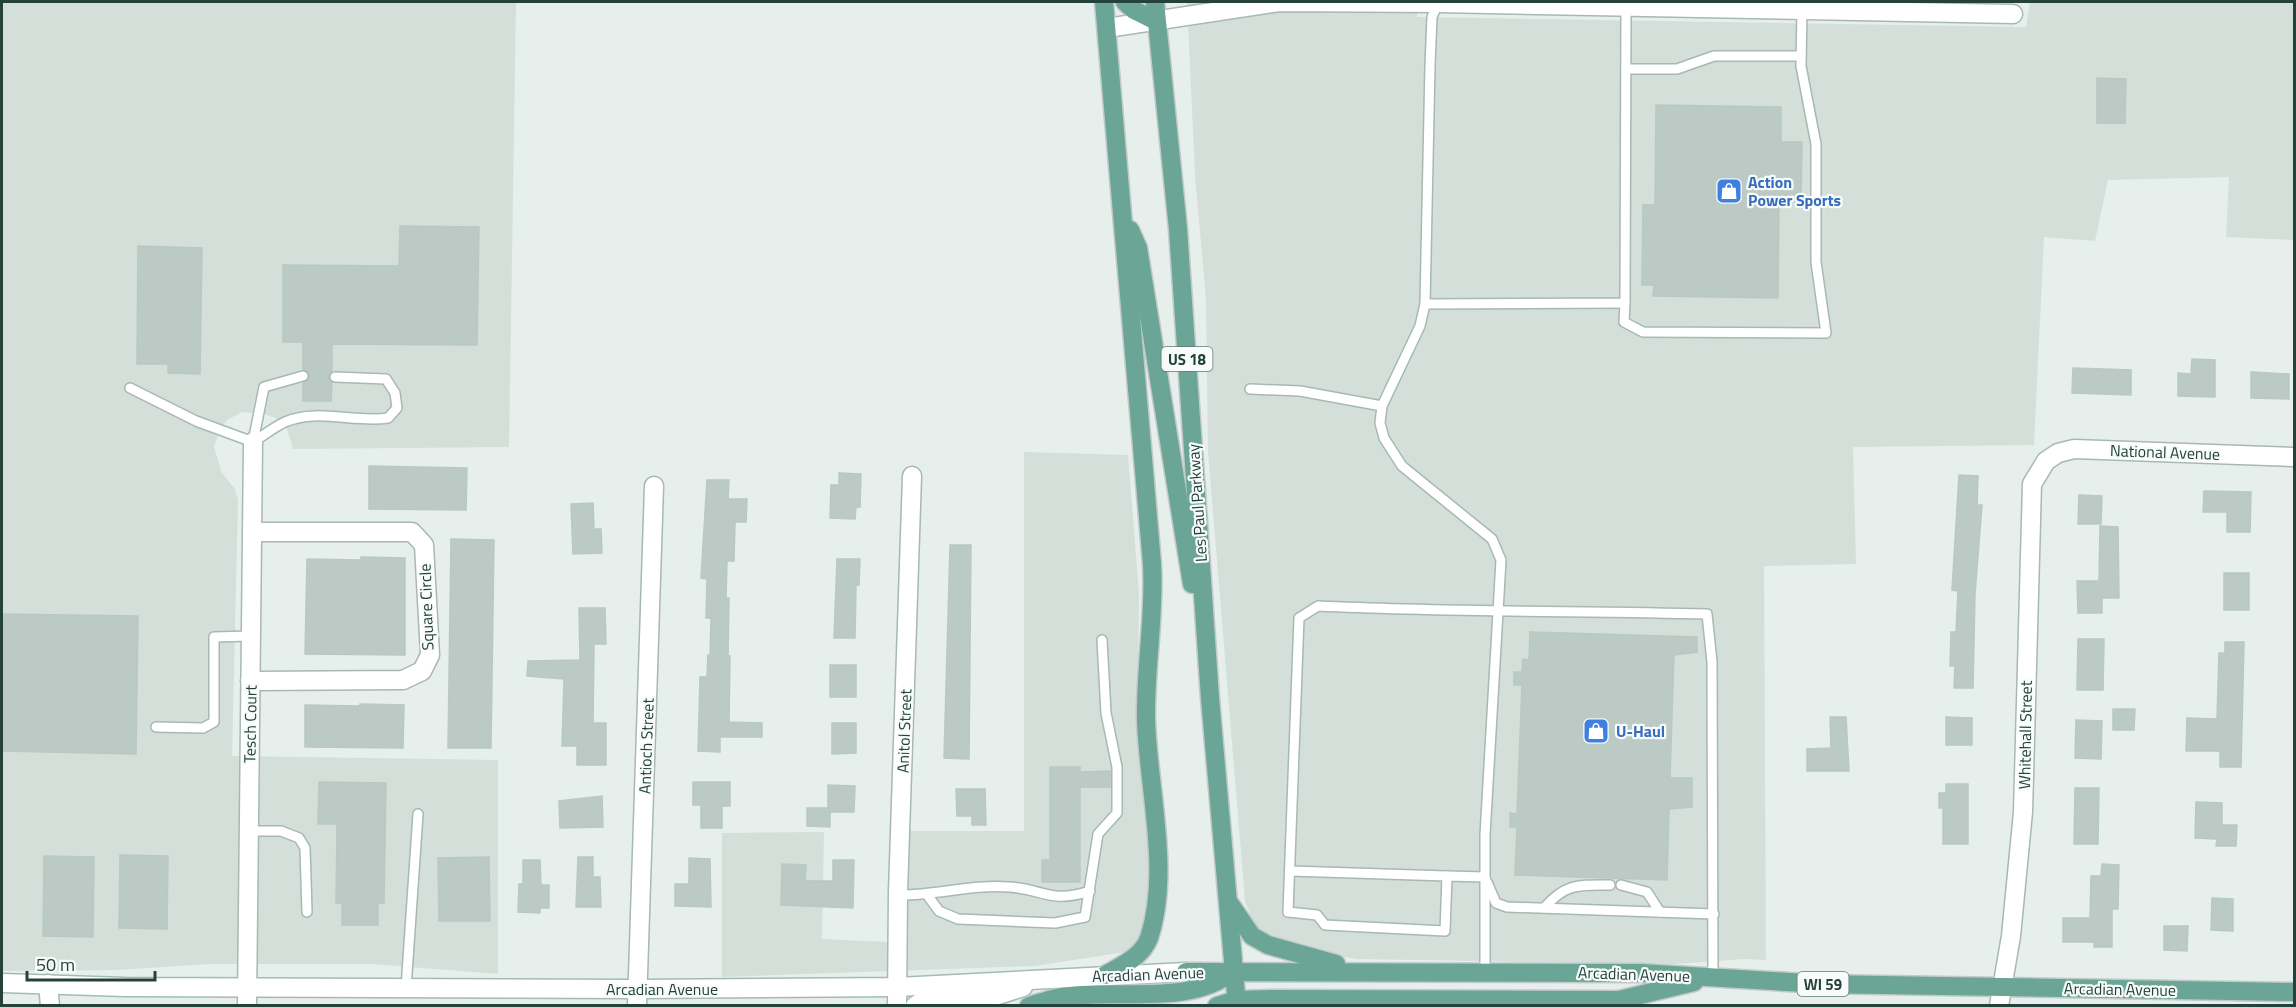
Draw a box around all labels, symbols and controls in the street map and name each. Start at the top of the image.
place label: Action Power Sports [1748,170,1841,212]
shop icon: Action Power Sports [1714,176,1744,206]
road number: US 18 [1162,347,1212,371]
street label: National Avenue [2109,438,2221,466]
street label: Les Paul Parkway [1181,443,1213,563]
street label: Square Circle [412,563,440,651]
street label: Whitehall Street [2012,680,2038,790]
street label: Tesch Court [237,684,263,763]
street label: Anitol Street [891,688,917,773]
street label: Antioch Street [632,697,660,794]
shop icon: U-Haul [1581,716,1611,746]
place label: U-Haul [1616,719,1665,743]
scale bar [27,944,154,982]
text: 50 m [36,951,75,978]
street label: Arcadian Avenue [1092,960,1204,988]
street label: Arcadian Avenue [1578,960,1690,988]
road number: WI 59 [1798,972,1848,996]
street label: Arcadian Avenue [2064,976,2176,1002]
street label: Arcadian Avenue [606,977,718,1001]

